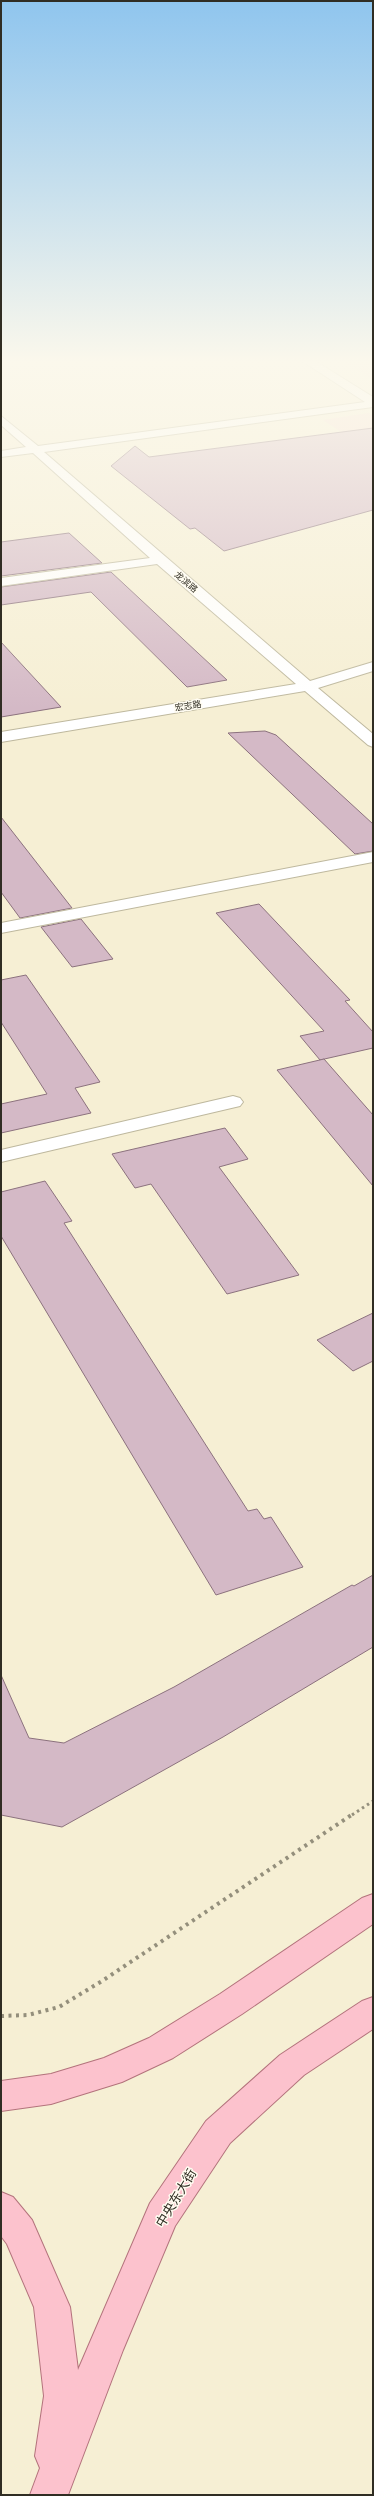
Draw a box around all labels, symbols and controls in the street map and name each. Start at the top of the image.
street label: 龙滨路 [172,569,200,595]
street label: 宏志路 [174,699,202,713]
street label: 中央东大街 [153,2166,199,2230]

